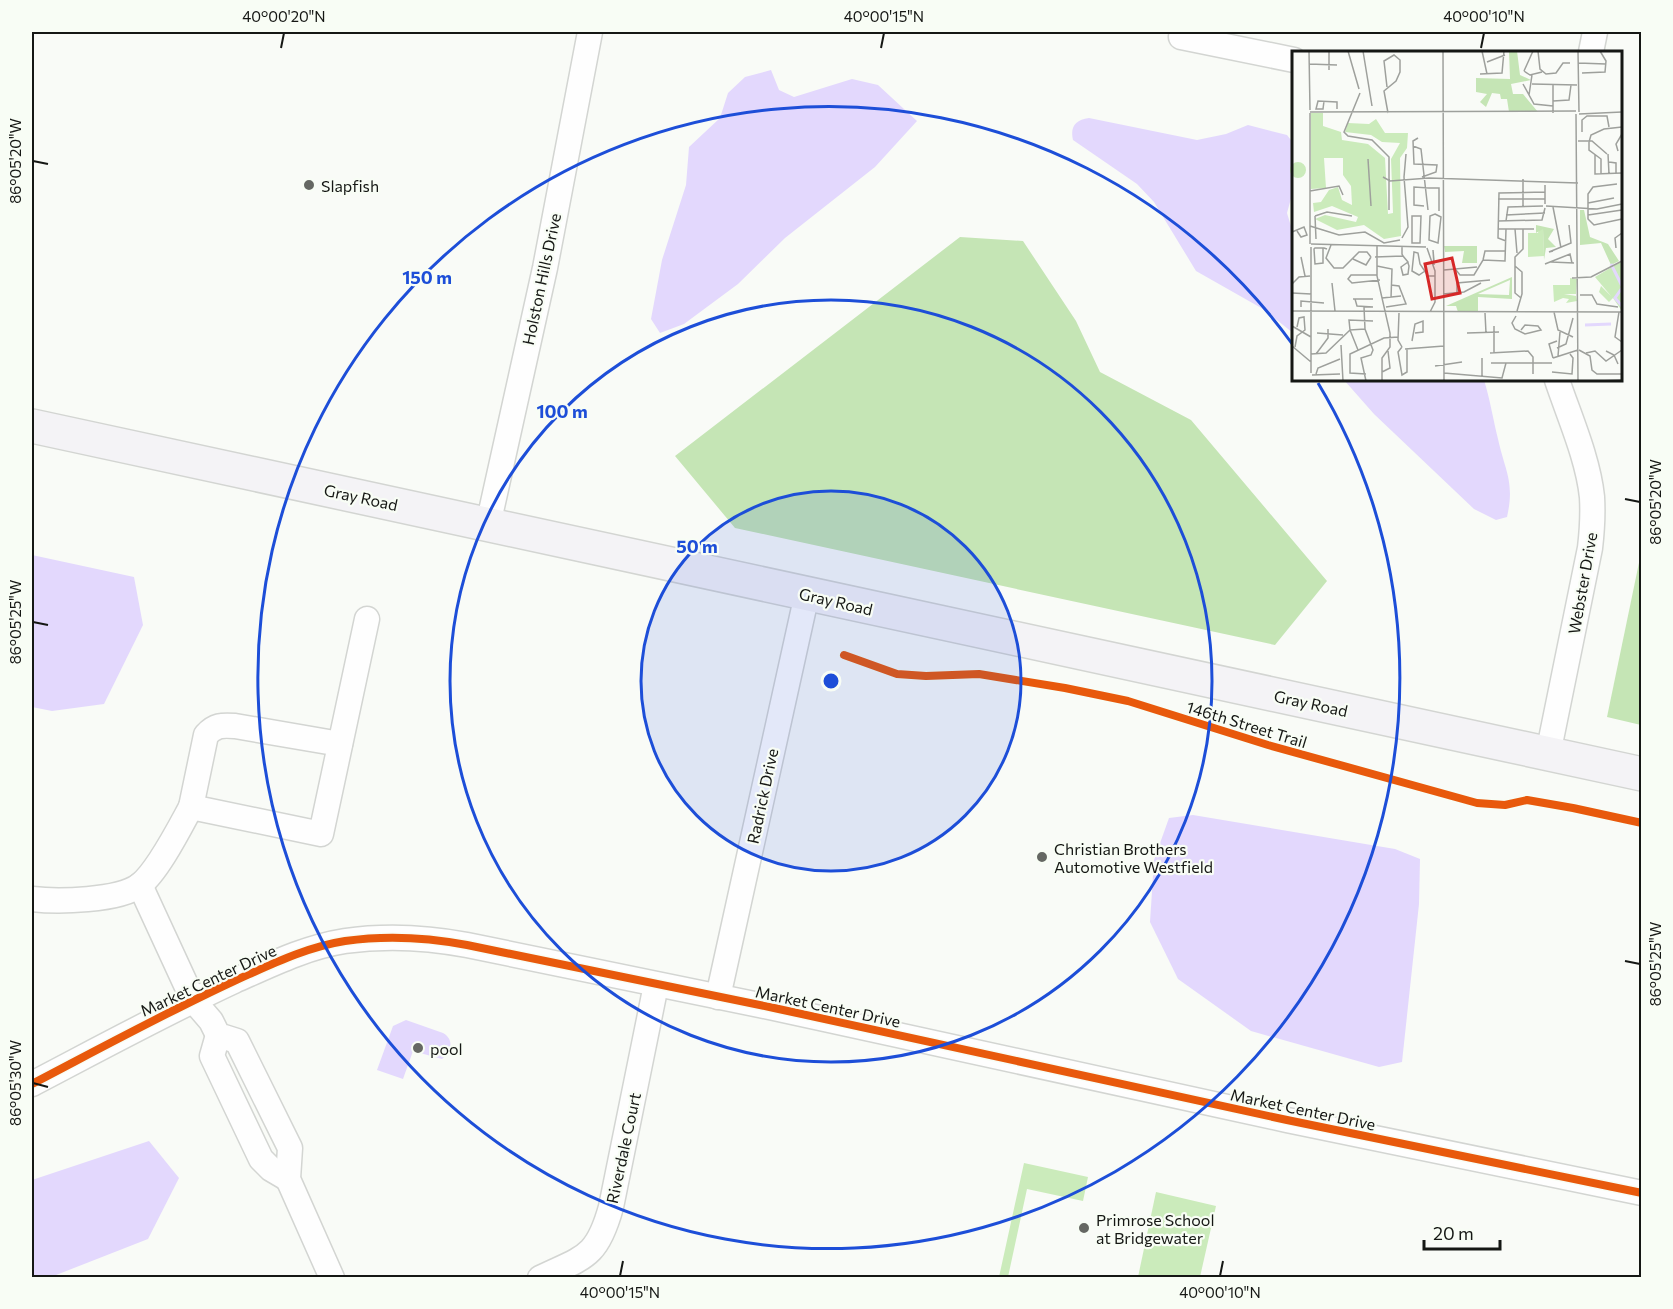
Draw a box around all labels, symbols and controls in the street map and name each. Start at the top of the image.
text: 40°00'20"N [242,7,326,25]
text: 40°00'15"N [844,7,924,25]
text: 40°00'10"N [1443,7,1525,25]
inset map [1292,51,1622,381]
text: 86°05'20"W [6,118,24,204]
place label: Slapfish [321,176,379,195]
marker: Slapfish [302,178,316,192]
street label: Holston Hills Drive [518,211,564,347]
text: 150 m [402,266,452,288]
text: 100 m [536,400,588,422]
text: 86°05'20"W [1646,459,1664,545]
street label: Gray Road [322,480,400,514]
street label: Webster Drive [1564,531,1600,635]
text: 50 m [676,535,718,557]
text: 86°05'25"W [6,580,24,664]
street label: Gray Road [797,583,875,619]
centre of rings [821,671,841,691]
street label: Gray Road [1272,686,1350,720]
street label: 146th Street Trail [1184,697,1310,751]
street label: Radrick Drive [743,747,781,845]
place label: Christian Brothers Automotive Westfield [1054,839,1213,876]
marker: Christian Brothers Automotive Westfield [1035,850,1049,864]
text: 86°05'25"W [1646,922,1664,1006]
street label: Market Center Drive [137,940,279,1020]
street label: Market Center Drive [754,981,902,1031]
place label: pool [430,1039,463,1058]
text: 86°05'30"W [6,1040,24,1126]
marker: pool [411,1041,425,1055]
street label: Market Center Drive [1229,1084,1377,1134]
street label: Riverdale Court [602,1090,644,1205]
place label: Primrose School at Bridgewater [1096,1210,1214,1247]
scale bar [1424,1213,1500,1251]
marker: Primrose School at Bridgewater [1077,1221,1091,1235]
text: 20 m [1433,1222,1474,1244]
text: 40°00'15"N [580,1283,660,1301]
text: 40°00'10"N [1179,1283,1261,1301]

